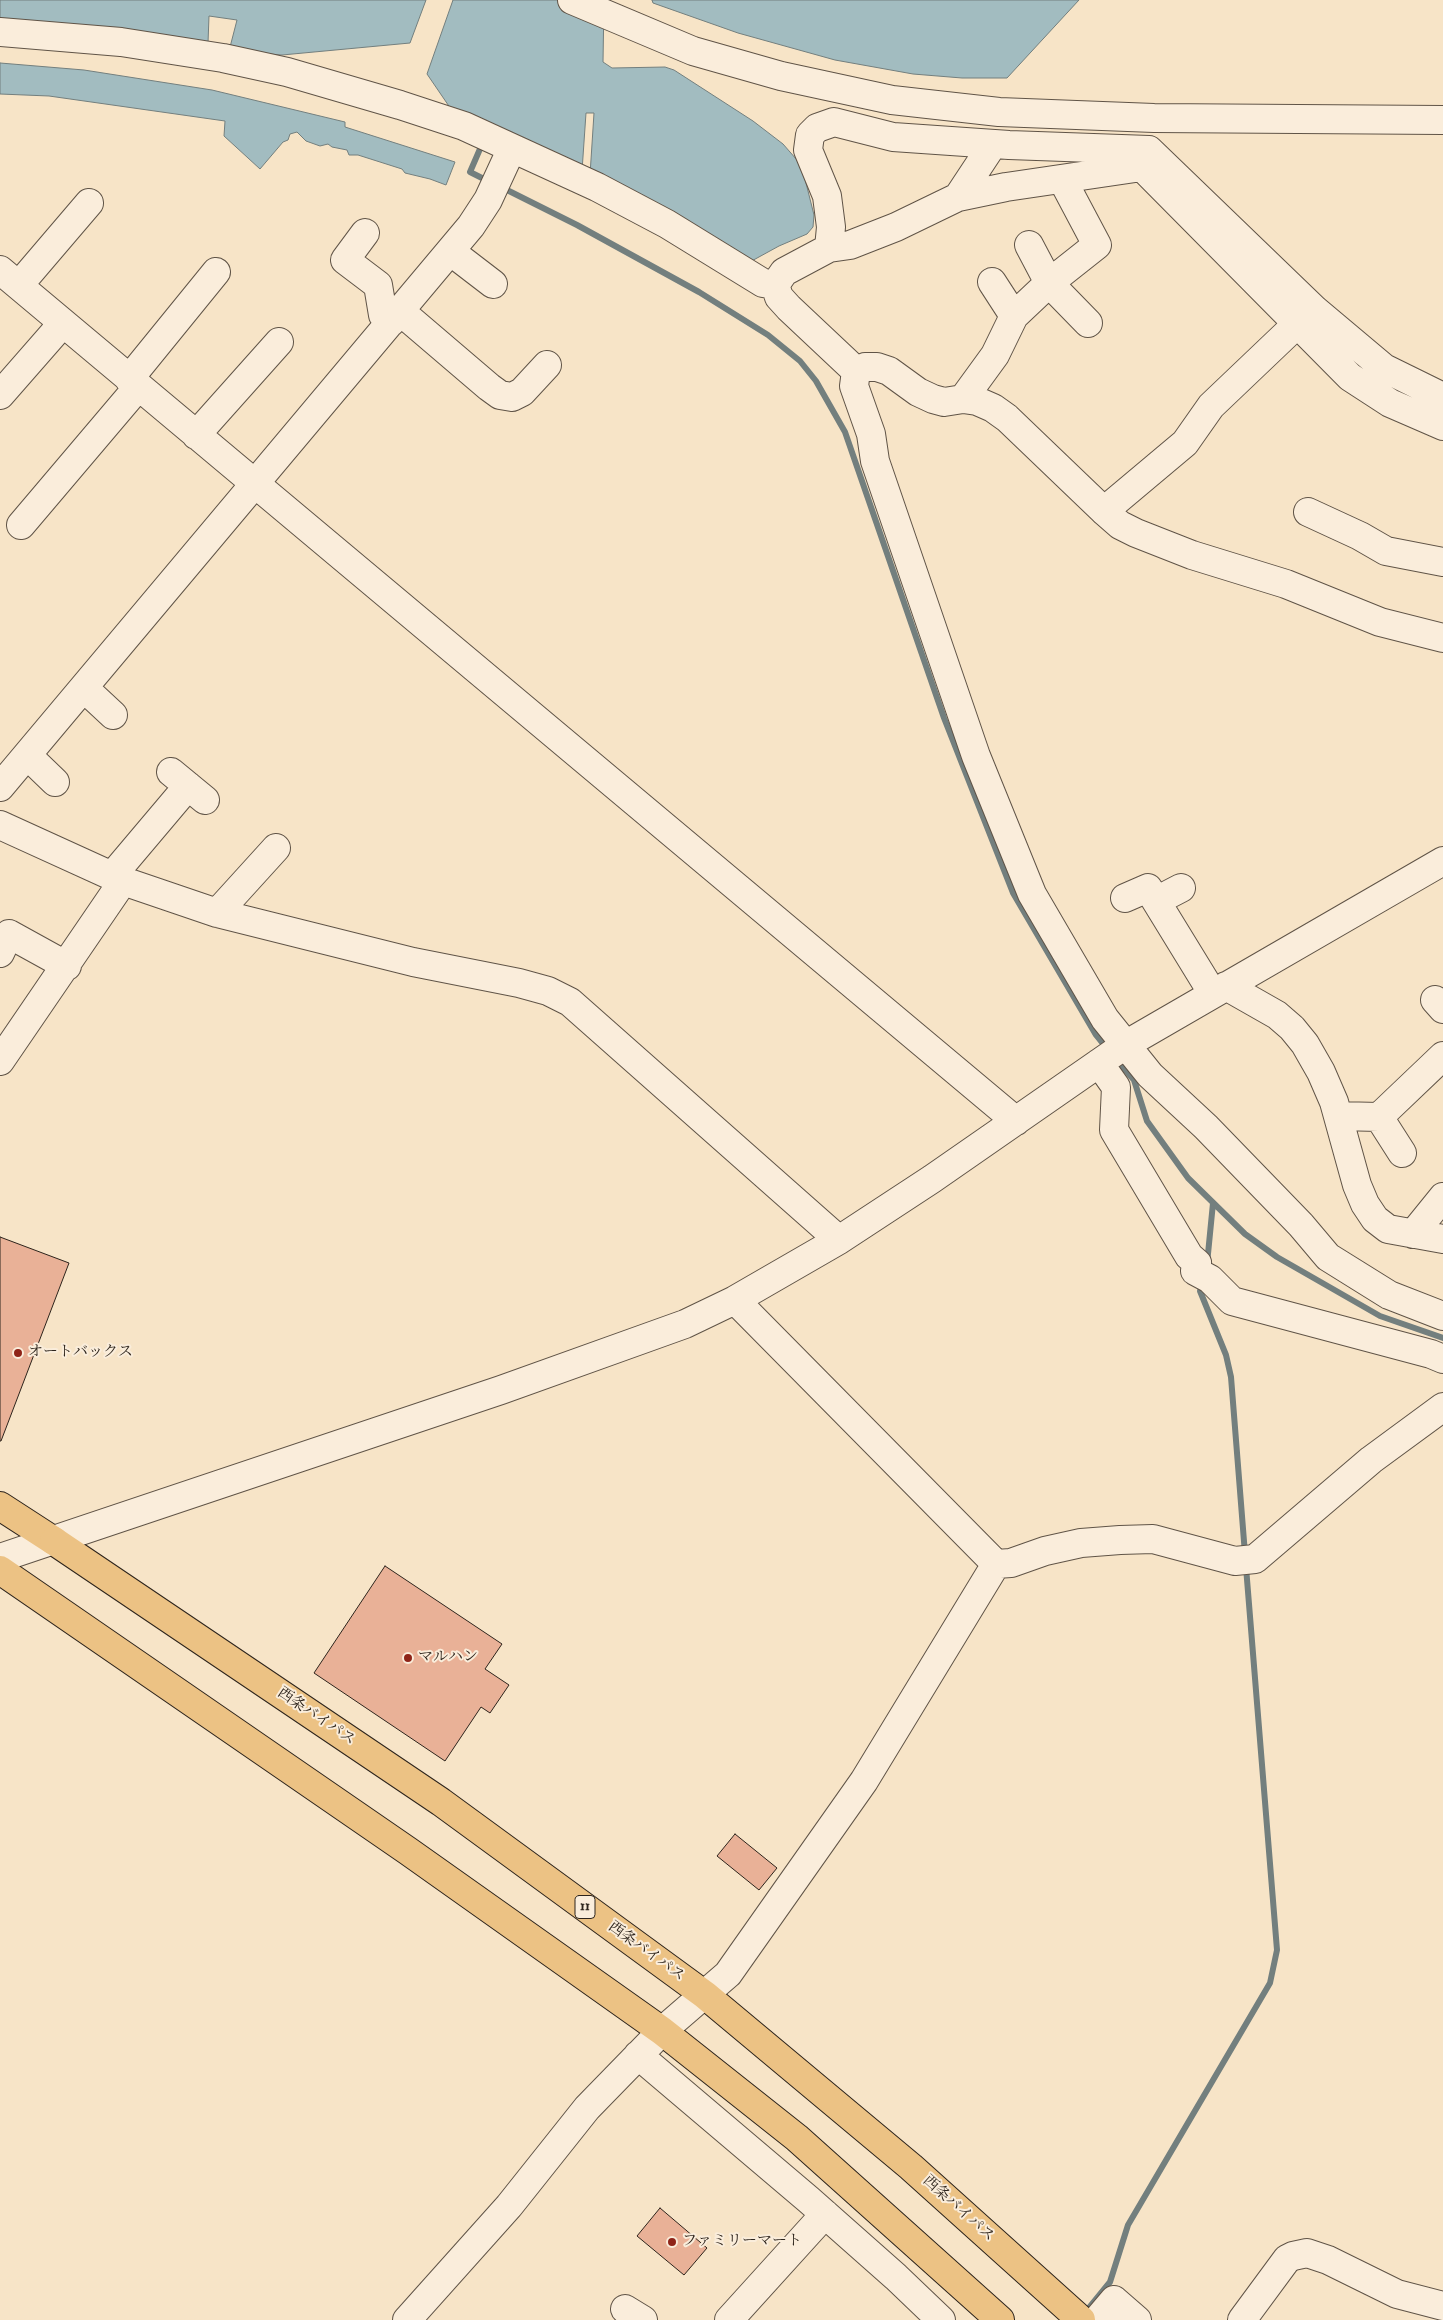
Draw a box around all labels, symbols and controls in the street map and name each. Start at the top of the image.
place label: オートバックス [28,1344,133,1362]
marker: オートバックス [12,1347,24,1359]
place label: マルハン [418,1649,478,1667]
marker: マルハン [402,1652,414,1664]
street label: 西条バイパス [274,1684,358,1750]
road number: 11 [575,1895,595,1918]
street label: 西条バイパス [604,1918,688,1986]
street label: 西条バイパス [919,2172,997,2246]
place label: ファミリーマート [682,2233,802,2251]
marker: ファミリーマート [666,2236,678,2248]

